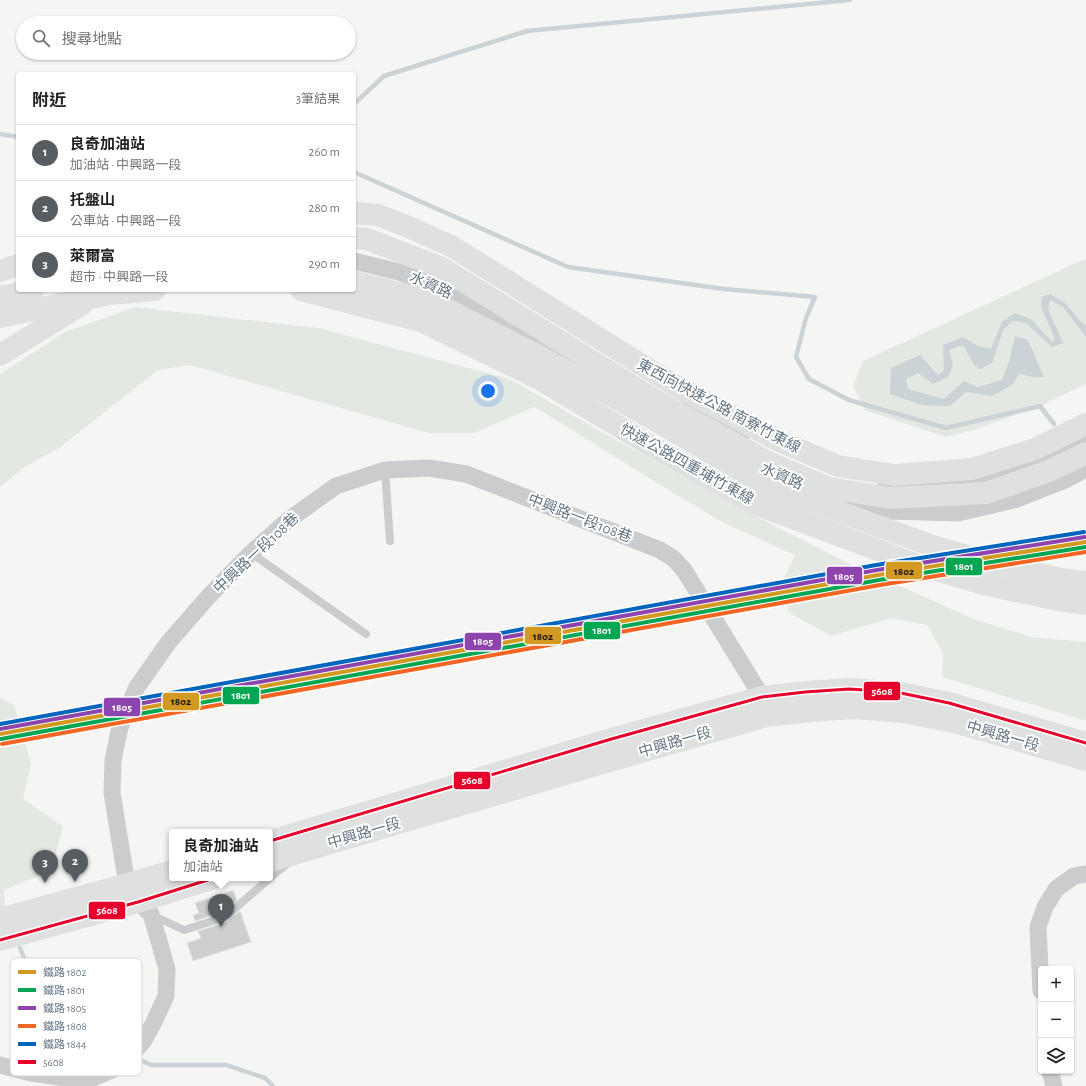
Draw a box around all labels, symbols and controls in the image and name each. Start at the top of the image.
search box [16,16,356,60]
icon: search [30,27,52,49]
text: 搜尋地點 [62,32,122,47]
text: 附近 [32,92,66,109]
text: 3筆結果 [296,93,340,106]
text: 良奇加油站 [70,137,145,152]
text: 1 [43,146,47,159]
text: 260 m [309,146,340,159]
text: 加油站 · 中興路一段 [70,159,181,172]
text: 托盤山 [70,193,115,208]
text: 2 [42,202,48,215]
text: 280 m [309,202,340,215]
text: 公車站 · 中興路一段 [70,215,181,228]
text: 萊爾富 [70,249,115,264]
text: 3 [42,258,48,271]
text: 290 m [309,258,340,271]
street label: 水資路 [407,269,455,301]
text: 超市 · 中興路一段 [70,271,168,284]
street label: 東西向快速公路 南寮竹東線 [635,355,804,456]
your location [478,381,498,401]
street label: 快速公路四重埔竹東線 [618,420,757,507]
street label: 水資路 [758,460,806,492]
street label: 中興路一段108巷 [526,491,634,545]
street label: 中興路一段108巷 [210,510,302,596]
line badge: 1801 [945,557,983,576]
line badge: 1802 [885,561,923,580]
text: 1801 [954,561,974,572]
line badge: 1805 [826,566,863,585]
text: 1802 [894,566,914,577]
text: 1805 [834,571,854,582]
line badge: 1801 [583,621,621,640]
text: 1801 [592,625,612,636]
line badge: 1802 [524,626,562,645]
text: 1802 [533,631,553,642]
line badge: 1805 [464,632,502,651]
text: 1805 [473,636,493,647]
line badge: 5608 [863,681,901,701]
line badge: 1801 [222,686,260,705]
text: 5608 [871,686,893,697]
text: 1801 [231,690,251,701]
line badge: 1802 [162,692,200,711]
text: 1802 [171,696,191,707]
line badge: 1805 [103,697,141,717]
text: 1805 [112,702,132,713]
street label: 中興路一段 [965,718,1041,754]
street label: 中興路一段 [637,724,713,760]
line badge: 5608 [453,771,491,790]
text: 5608 [461,775,483,786]
street label: 中興路一段 [326,815,402,851]
popup [169,829,273,881]
text: 良奇加油站 [183,839,259,854]
pin: 2 [62,849,88,882]
pin: 3 [32,850,58,883]
text: 加油站 [183,861,223,874]
pin: 1 [208,894,234,927]
line badge: 5608 [88,901,126,920]
text: 5608 [96,905,118,916]
legend [10,958,142,1076]
text: 鐵路 1802 [43,966,87,978]
map controls [1038,966,1074,1074]
button: + [1038,966,1074,1002]
text: 鐵路 1801 [43,984,85,996]
text: 鐵路 1805 [43,1002,87,1014]
button: − [1038,1002,1074,1038]
text: 鐵路 1808 [43,1020,87,1032]
text: 鐵路 1844 [43,1038,86,1050]
button: layers [1038,1038,1074,1074]
text: 5608 [43,1057,64,1068]

